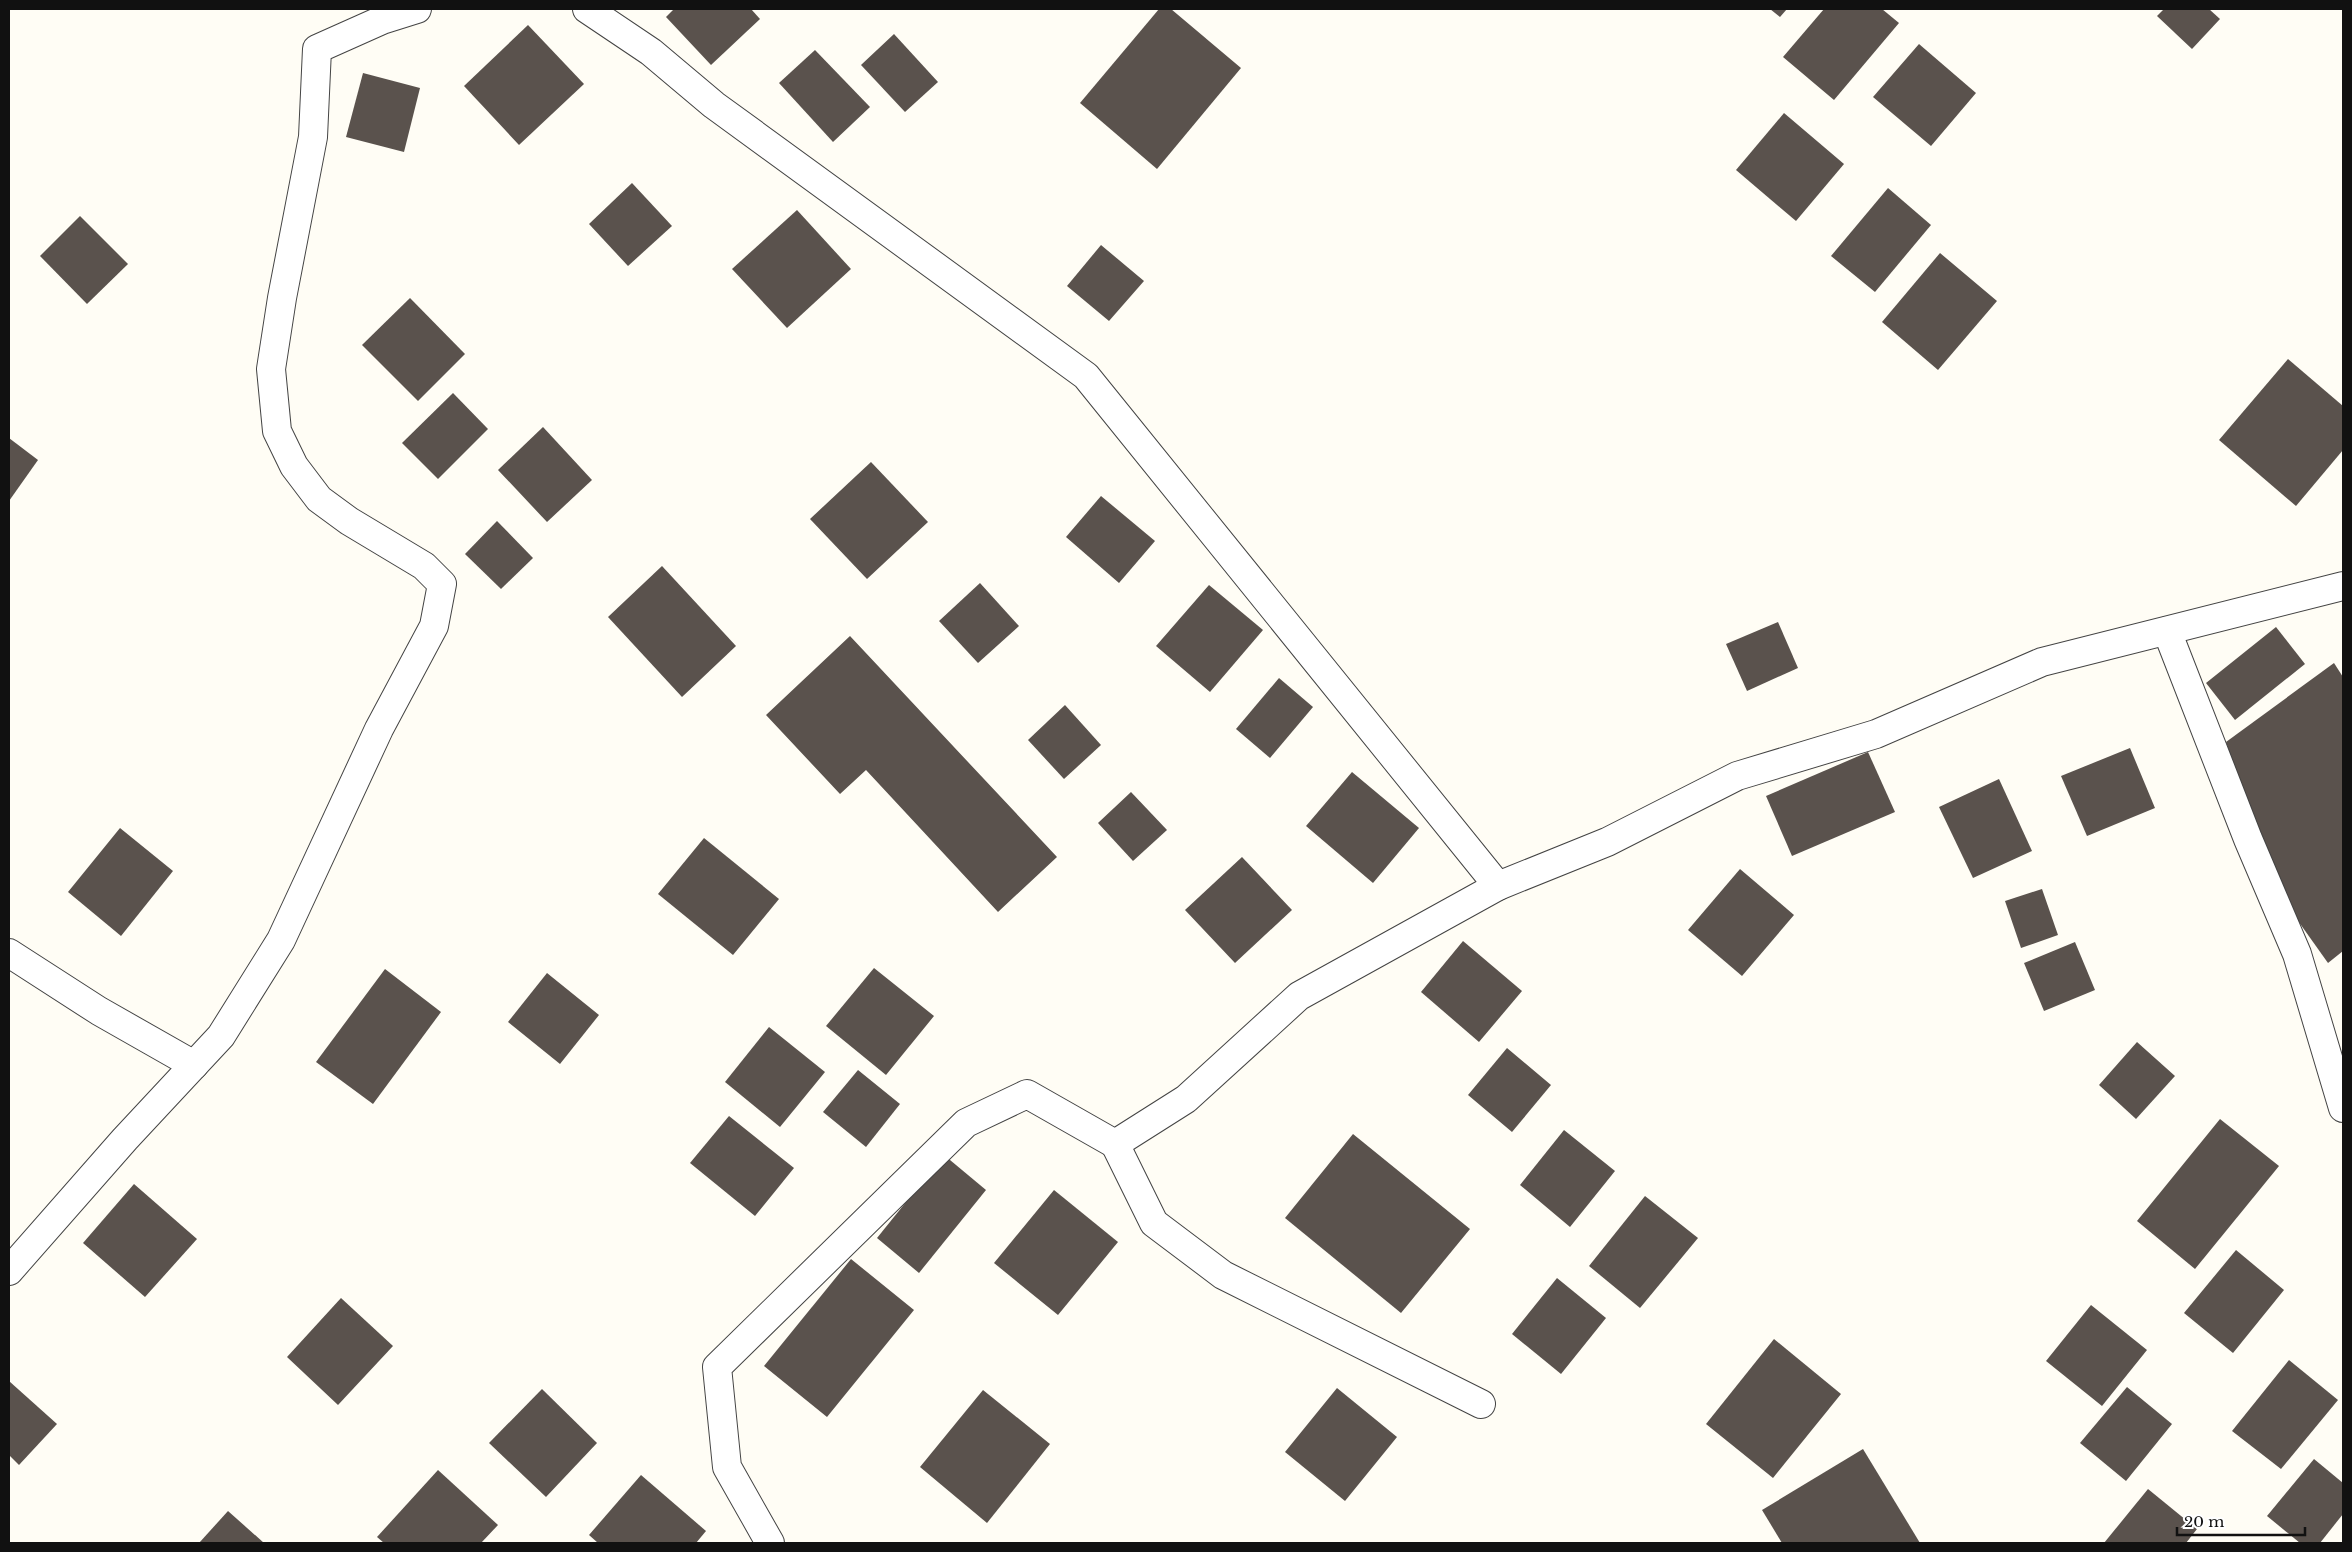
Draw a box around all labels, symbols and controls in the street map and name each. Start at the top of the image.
scale bar [2177,1504,2304,1536]
text: 20 m [2184,1512,2224,1531]

